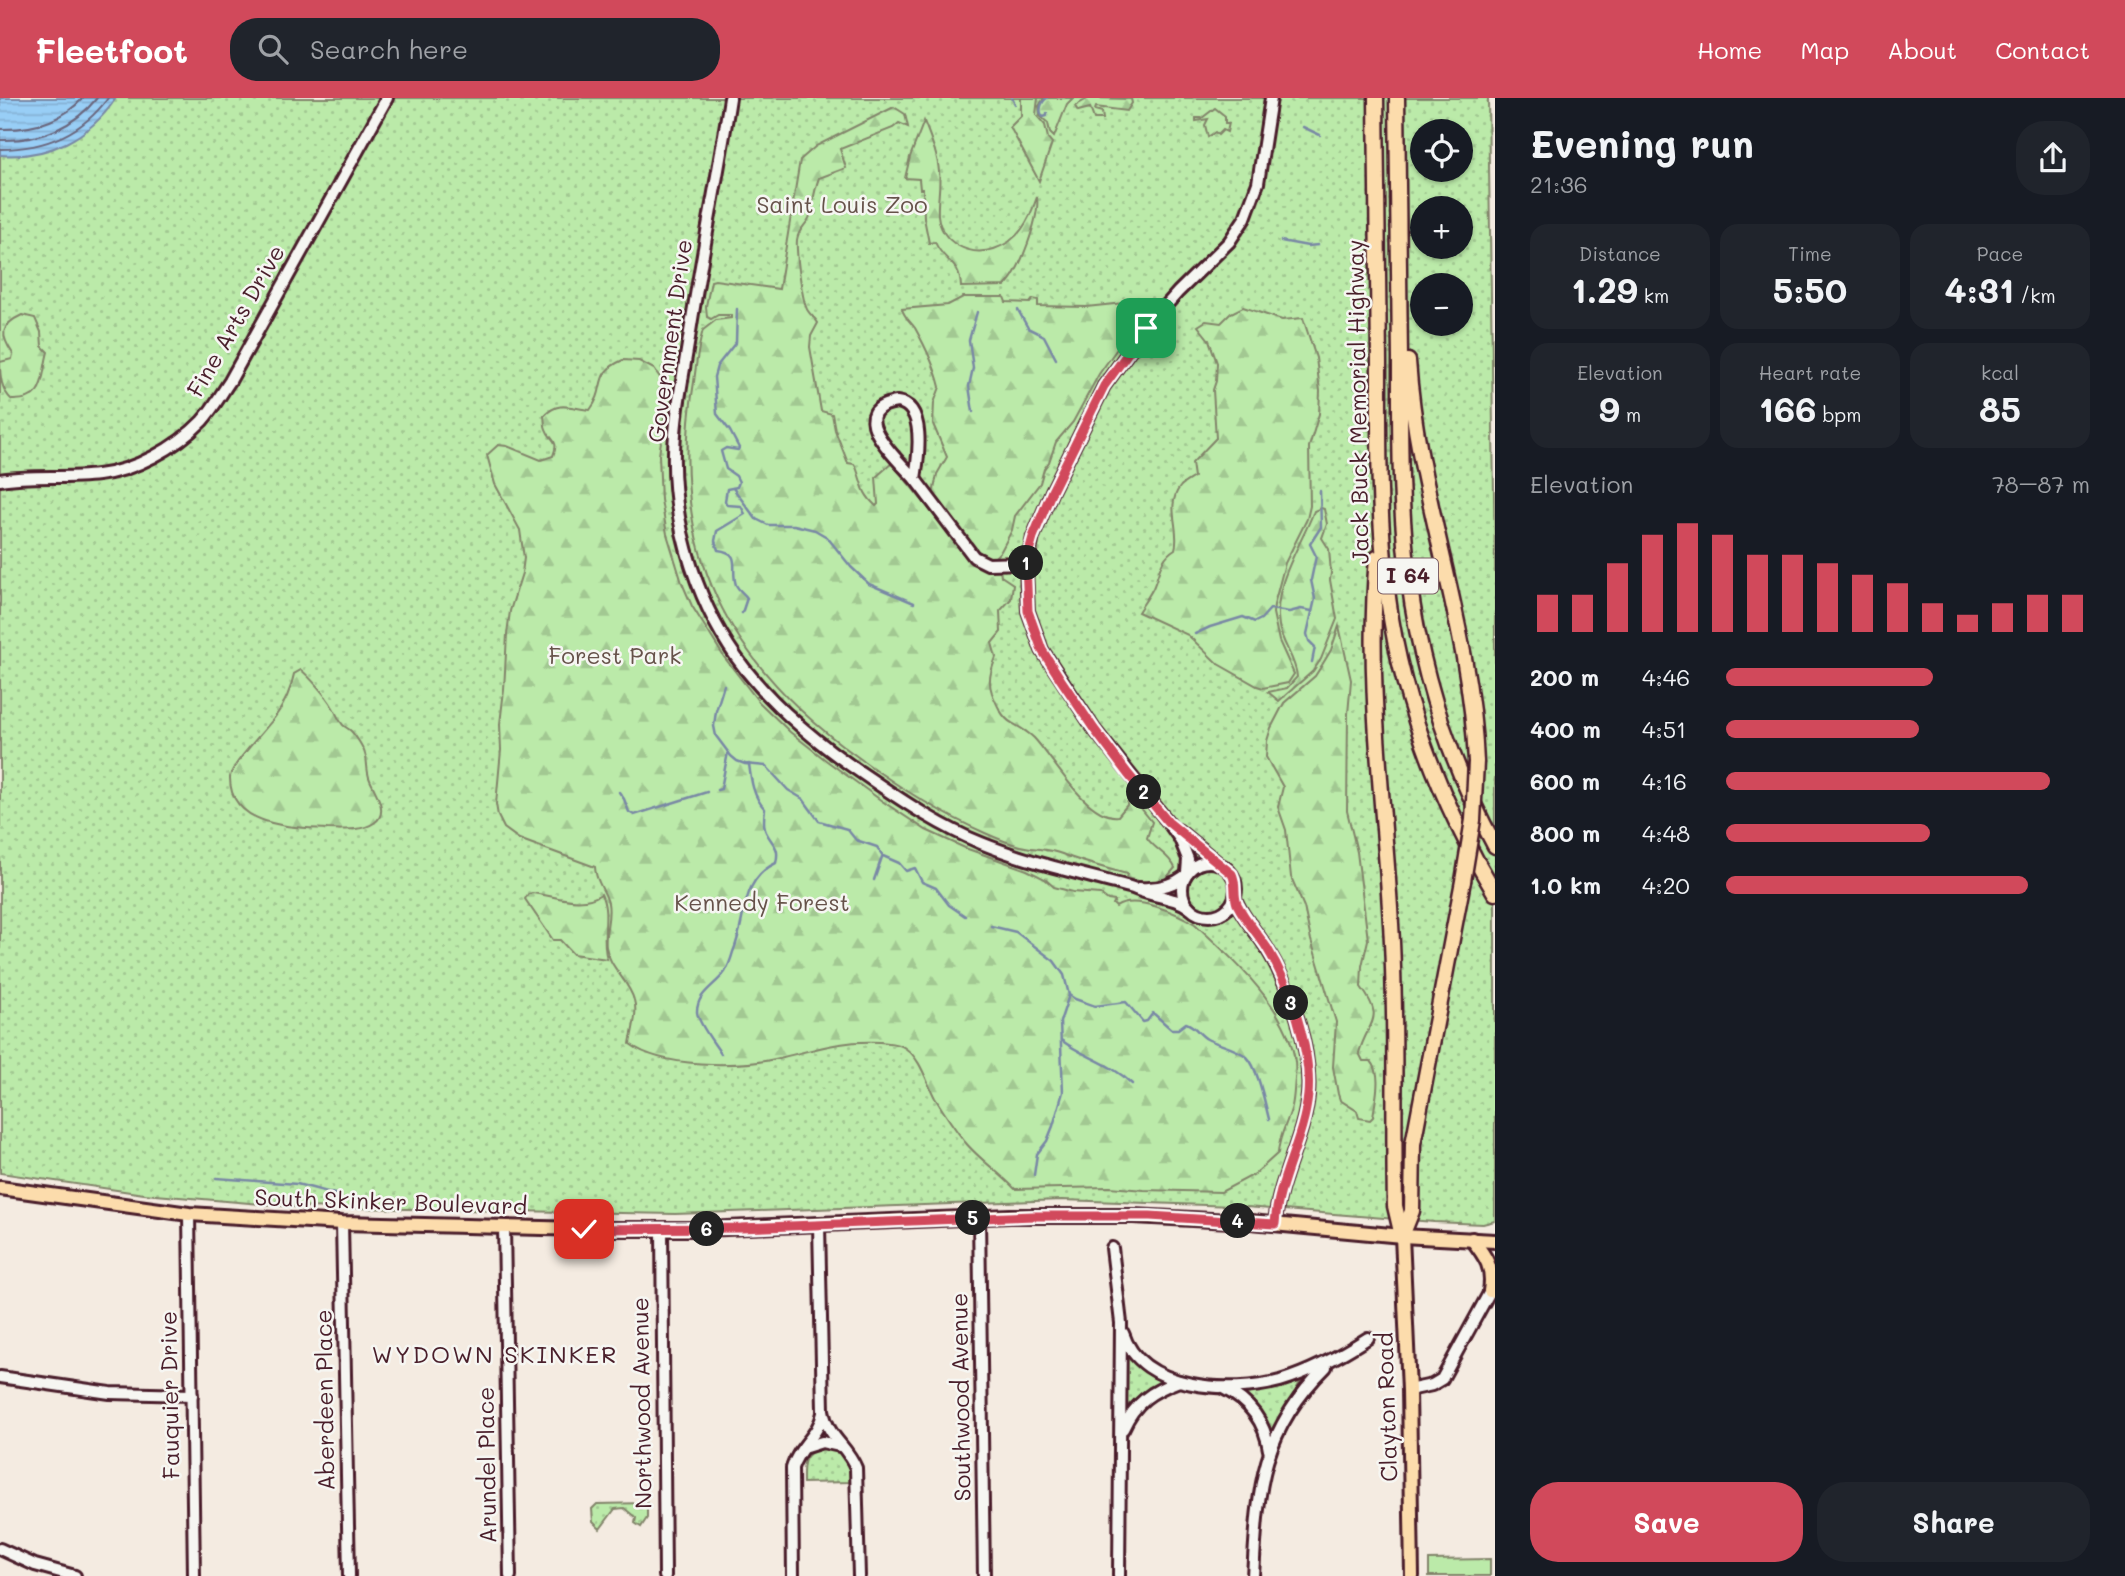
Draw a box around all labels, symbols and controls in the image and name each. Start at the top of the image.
search box [230,18,720,81]
text: Fleetfoot [35,28,188,71]
icon: search [254,30,292,68]
text: Search here [310,32,468,66]
text: Home [1697,34,1762,65]
text: Map [1800,34,1849,65]
text: About [1887,34,1957,65]
text: Contact [1995,34,2090,65]
text: Evening run [1530,118,1754,168]
map controls [1410,119,1473,336]
button: locate [1410,119,1473,182]
button: share [2016,121,2090,195]
text: 21:36 [1530,169,1588,199]
park label: Saint Louis Zoo [756,189,928,219]
button: + [1410,196,1473,259]
street label: Government Drive [640,237,698,444]
street label: Fine Arts Drive [179,239,291,402]
street label: Jack Buck Memorial Highway [1339,240,1375,565]
text: Distance [1579,241,1661,266]
text: Time [1788,241,1832,266]
text: Pace [1977,241,2023,266]
text: 1.29 [1571,266,1638,312]
text: 5:50 [1773,266,1847,312]
text: 4:31 [1944,266,2014,312]
button: − [1410,273,1473,336]
text: km [1638,283,1669,308]
text: /km [2014,283,2056,308]
pin [1116,298,1176,358]
icon: arrive [1127,309,1165,347]
text: Elevation [1577,360,1663,385]
text: Heart rate [1759,360,1861,385]
text: kcal [1981,360,2019,385]
text: 9 [1599,385,1620,431]
text: 166 [1759,385,1816,431]
text: 85 [1979,385,2021,431]
text: m [1620,402,1641,427]
text: bpm [1816,402,1861,427]
text: Elevation [1530,469,1633,499]
text: 78–87 m [1992,469,2090,499]
pin: 1 [1009,546,1044,580]
text: 1 [1021,550,1030,575]
road number: I 64 [1378,559,1438,594]
park label: Forest Park [548,640,682,670]
text: 200 m [1530,662,1599,692]
text: 4:46 [1642,662,1690,692]
text: 400 m [1530,714,1601,744]
text: 4:51 [1642,714,1686,744]
text: 600 m [1530,766,1600,796]
text: 4:16 [1642,766,1687,796]
pin: 2 [1126,774,1162,810]
text: 2 [1138,779,1149,804]
text: 800 m [1530,818,1600,848]
text: 4:48 [1642,818,1690,848]
text: 1.0 km [1530,870,1601,900]
text: 4:20 [1642,870,1690,900]
park label: Kennedy Forest [674,887,850,917]
pin: 3 [1274,986,1308,1020]
text: 3 [1285,990,1296,1015]
street label: South Skinker Boulevard [254,1181,528,1221]
pin [554,1199,614,1259]
pin: 5 [956,1200,990,1236]
pin: 4 [1220,1204,1256,1238]
text: 5 [967,1205,978,1230]
text: 4 [1231,1208,1244,1233]
icon: check [565,1210,603,1248]
pin: 6 [690,1212,724,1246]
text: 6 [701,1216,712,1241]
street label: Southwood Avenue [943,1292,977,1502]
street label: Northwood Avenue [624,1297,658,1509]
street label: Aberdeen Place [307,1309,341,1491]
street label: Fauquier Drive [153,1311,185,1479]
street label: Clayton Road [1368,1332,1404,1482]
district label: WYDOWN SKINKER [372,1338,618,1369]
street label: Arundel Place [470,1386,502,1544]
button: Save [1530,1482,1803,1562]
button: Share [1817,1482,2090,1562]

